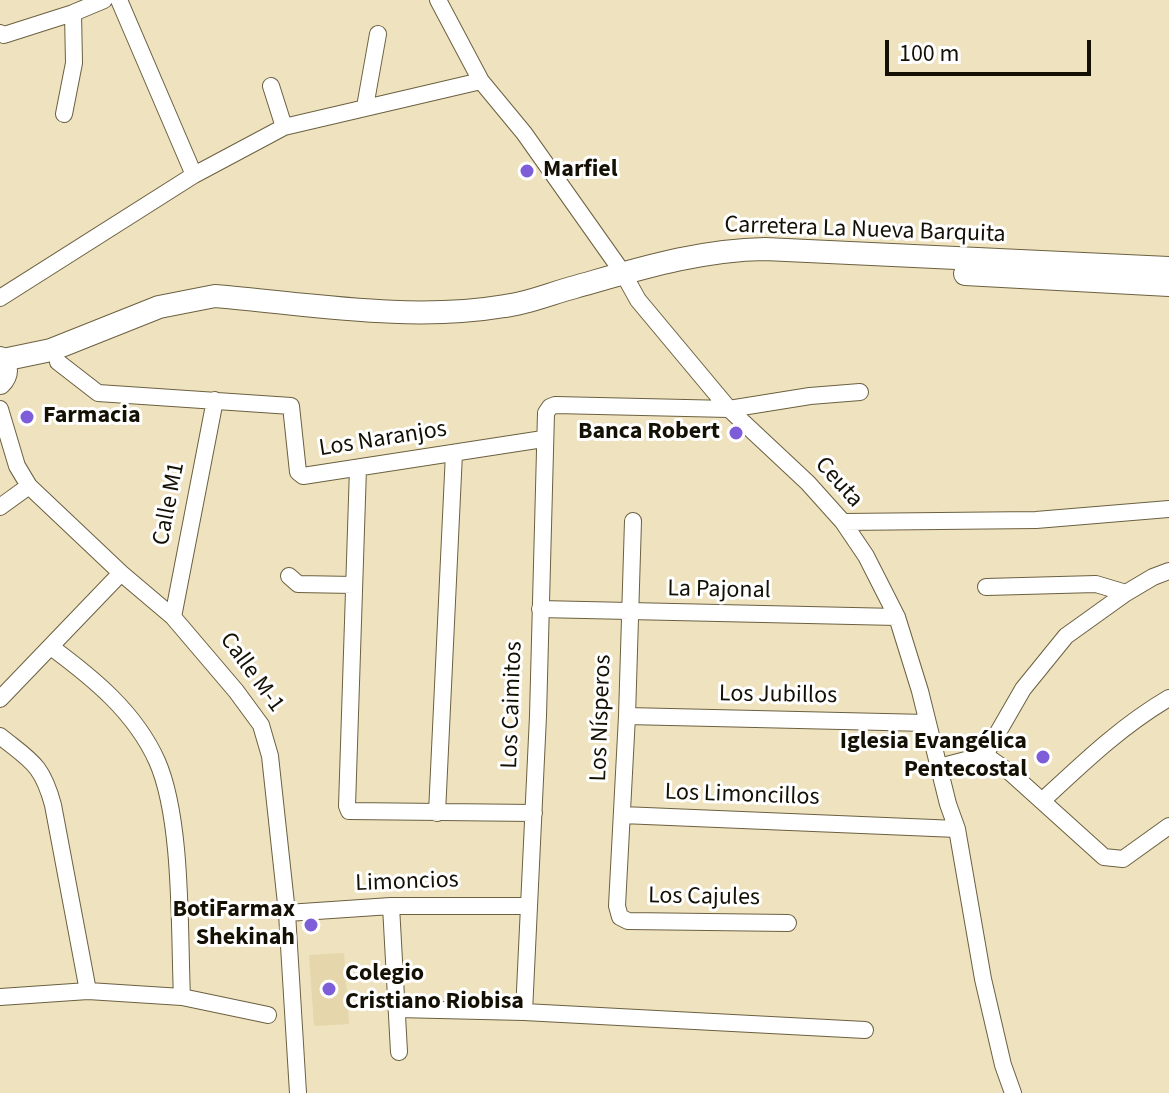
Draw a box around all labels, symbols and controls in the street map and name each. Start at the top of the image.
scale bar [889,24,1095,74]
text: 100 m [899,36,959,71]
place label: Marfiel [543,157,618,185]
marker: Marfiel [518,162,536,180]
street label: Carretera La Nueva Barquita [724,212,1006,250]
place label: Farmacia [43,403,141,431]
marker: Farmacia [18,408,36,426]
street label: Los Naranjos [317,416,449,464]
place label: Banca Robert [578,419,720,447]
marker: Banca Robert [727,424,745,442]
street label: Ceuta [808,452,868,514]
street label: Calle M1 [148,460,192,548]
street label: La Pajonal [667,576,771,606]
street label: Calle M-1 [212,627,290,719]
street label: Los Caimitos [496,641,530,769]
street label: Los Nísperos [585,654,619,782]
street label: Los Jubillos [719,681,837,711]
place label: Iglesia Evangélica Pentecostal [840,729,1027,785]
marker: Iglesia Evangélica Pentecostal [1034,748,1052,766]
street label: Los Limoncillos [664,779,820,813]
street label: Limoncios [355,867,459,899]
street label: Los Cajules [648,883,760,913]
place label: BotiFarmax Shekinah [173,897,295,953]
marker: BotiFarmax Shekinah [302,916,320,934]
place label: Colegio Cristiano Riobisa [345,961,524,1017]
marker: Colegio Cristiano Riobisa [320,980,338,998]

